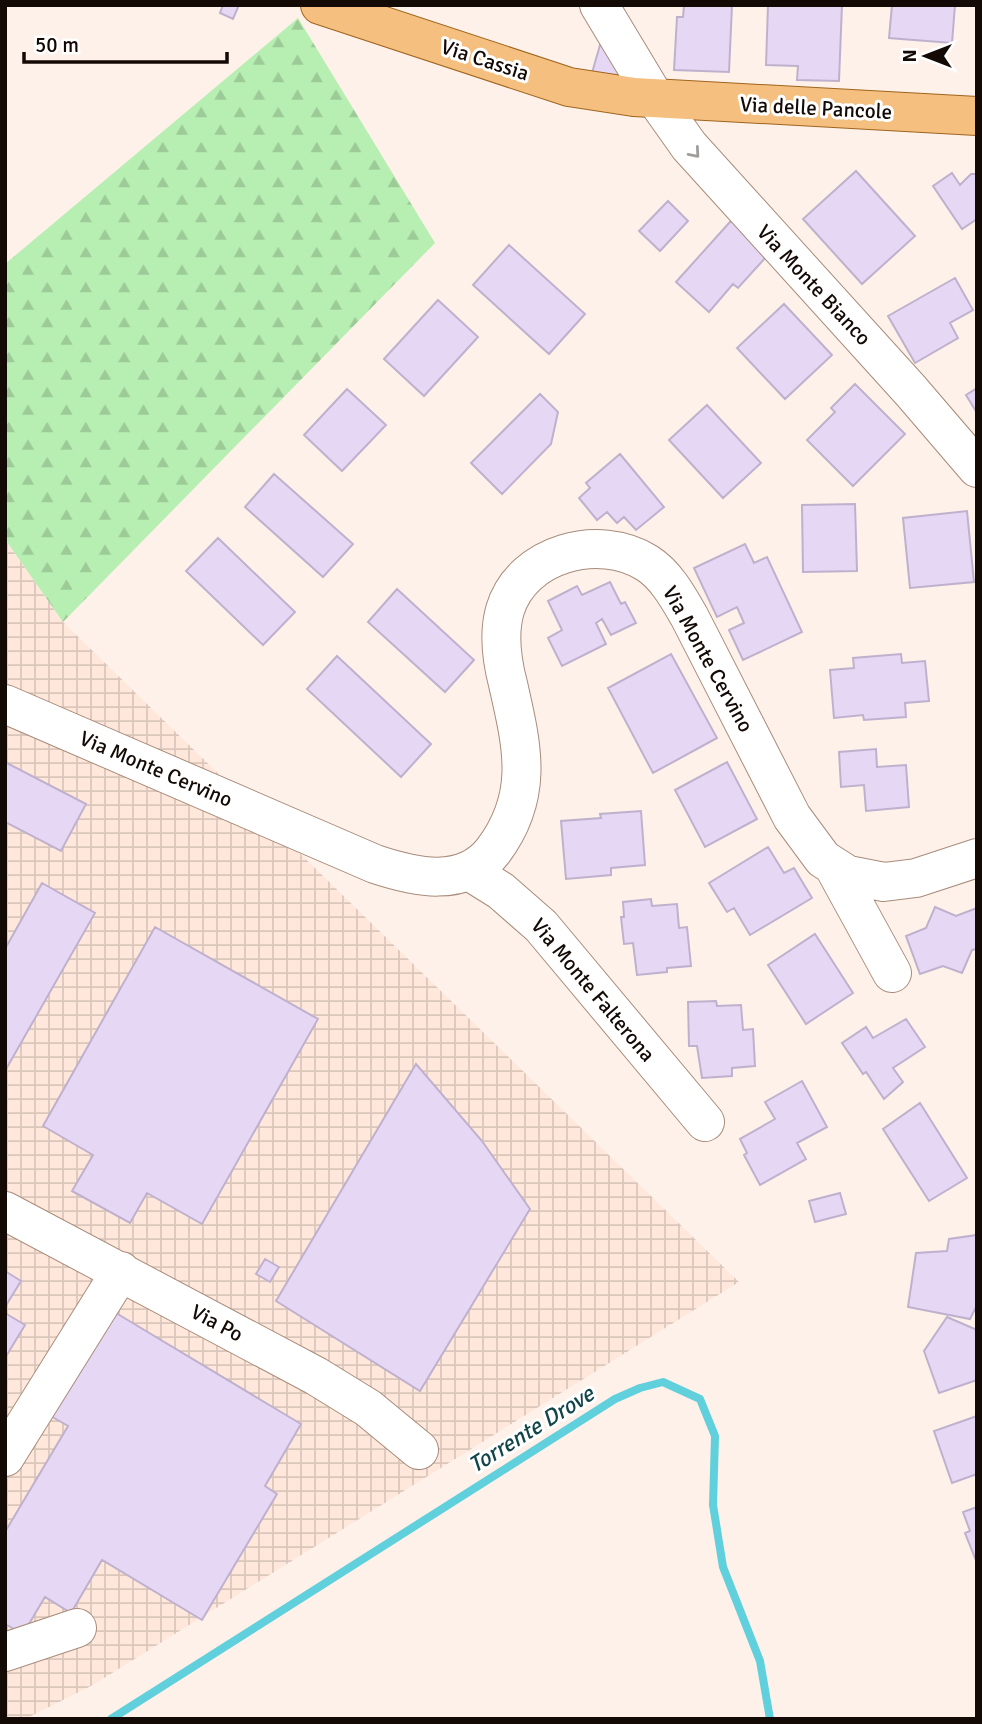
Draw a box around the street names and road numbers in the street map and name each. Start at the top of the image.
street label: Via Cassia [438,34,532,86]
street label: Via delle Pancole [739,91,893,125]
street label: Via Monte Bianco [751,219,877,351]
street label: Via Monte Cervino [657,581,759,737]
street label: Via Monte Cervino [76,725,236,813]
street label: Via Monte Falterona [525,913,661,1067]
street label: Via Po [186,1299,248,1347]

